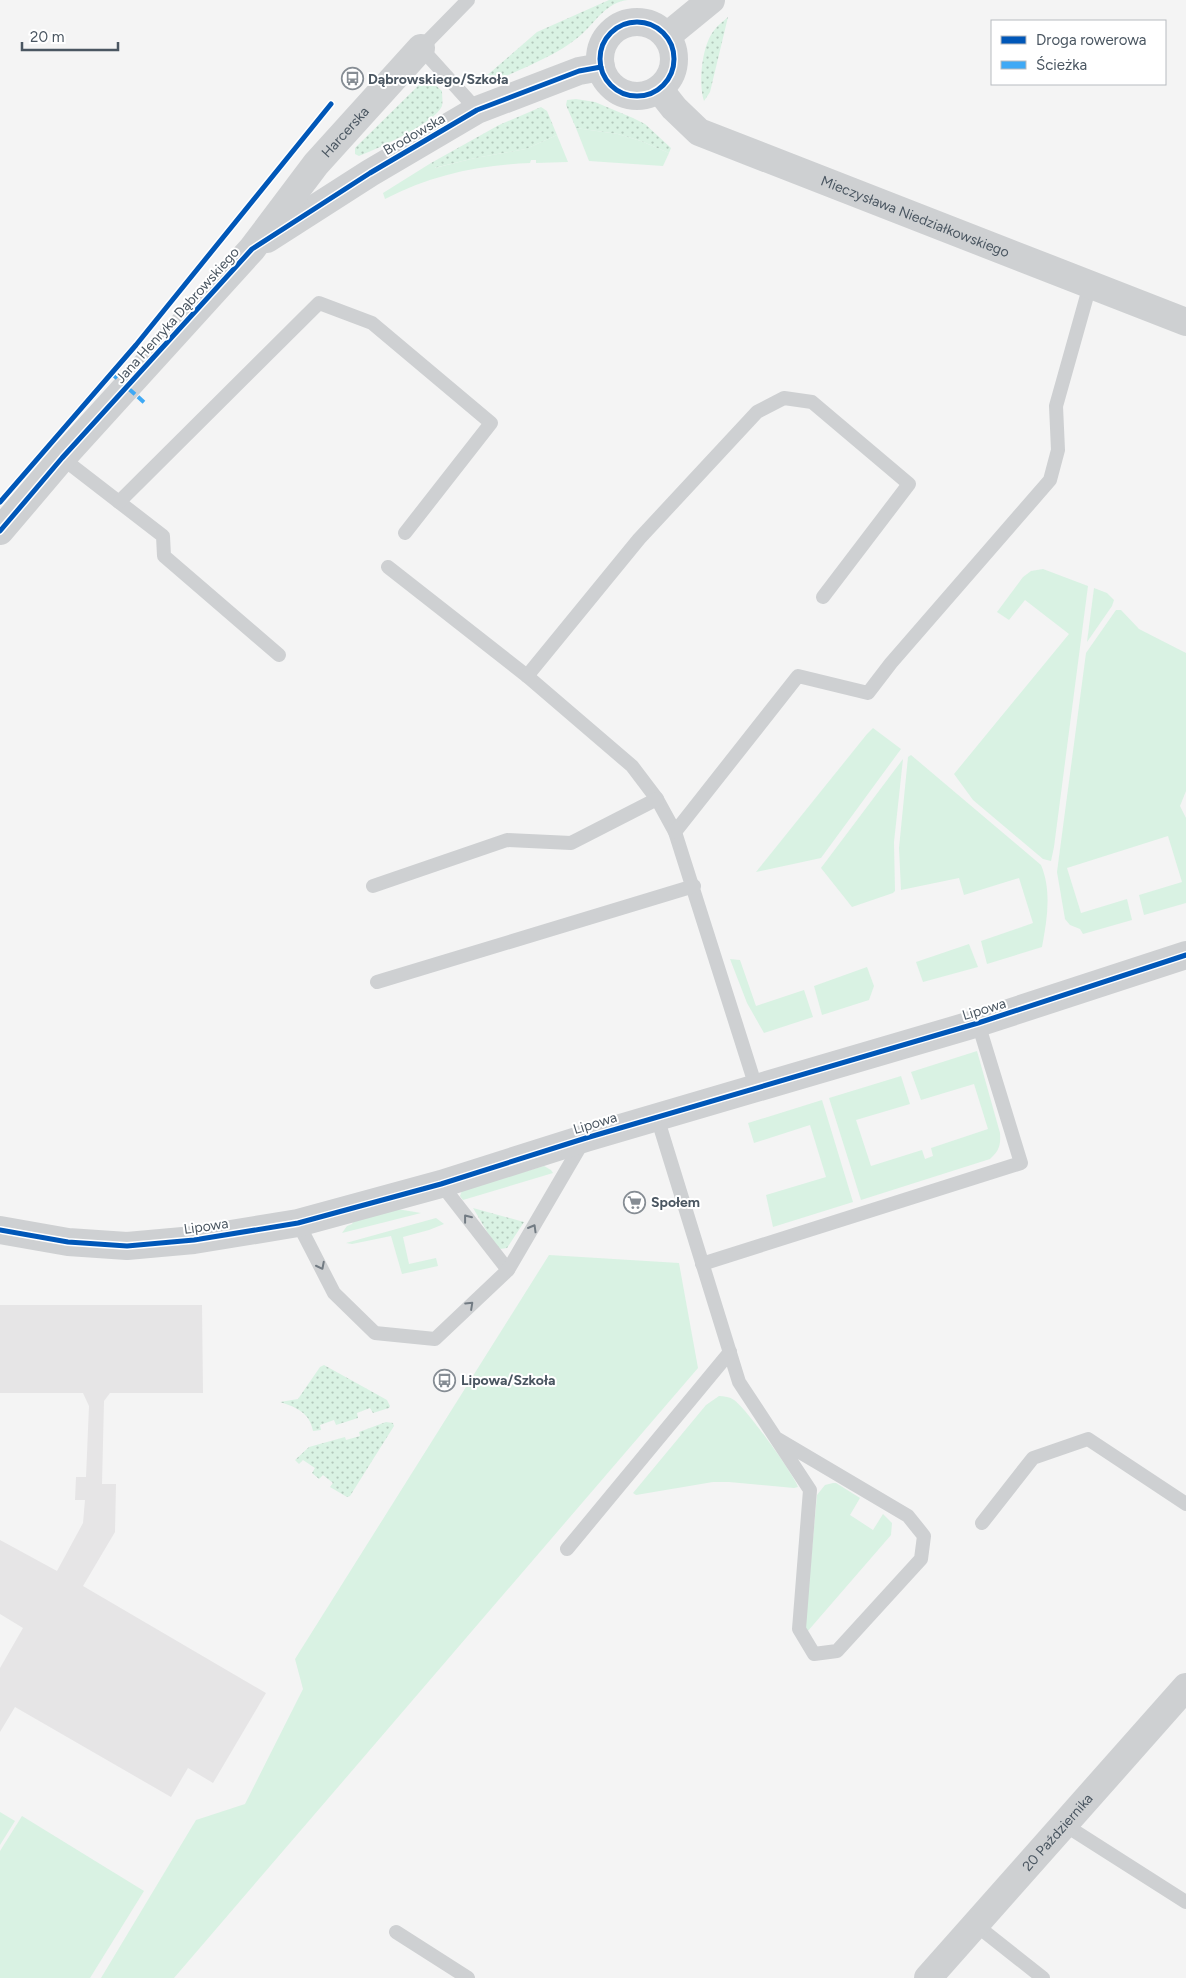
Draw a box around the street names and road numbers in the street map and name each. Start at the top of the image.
street label: Harcerska [318,103,373,161]
street label: Brodowska [380,110,448,159]
street label: Mieczysława Niedziałkowskiego [818,172,1012,261]
street label: Jana Henryka Dąbrowskiego [112,244,243,387]
street label: Lipowa [960,995,1008,1024]
street label: Lipowa [571,1109,619,1138]
street label: Lipowa [183,1215,229,1238]
street label: 20 Października [1019,1790,1097,1875]

